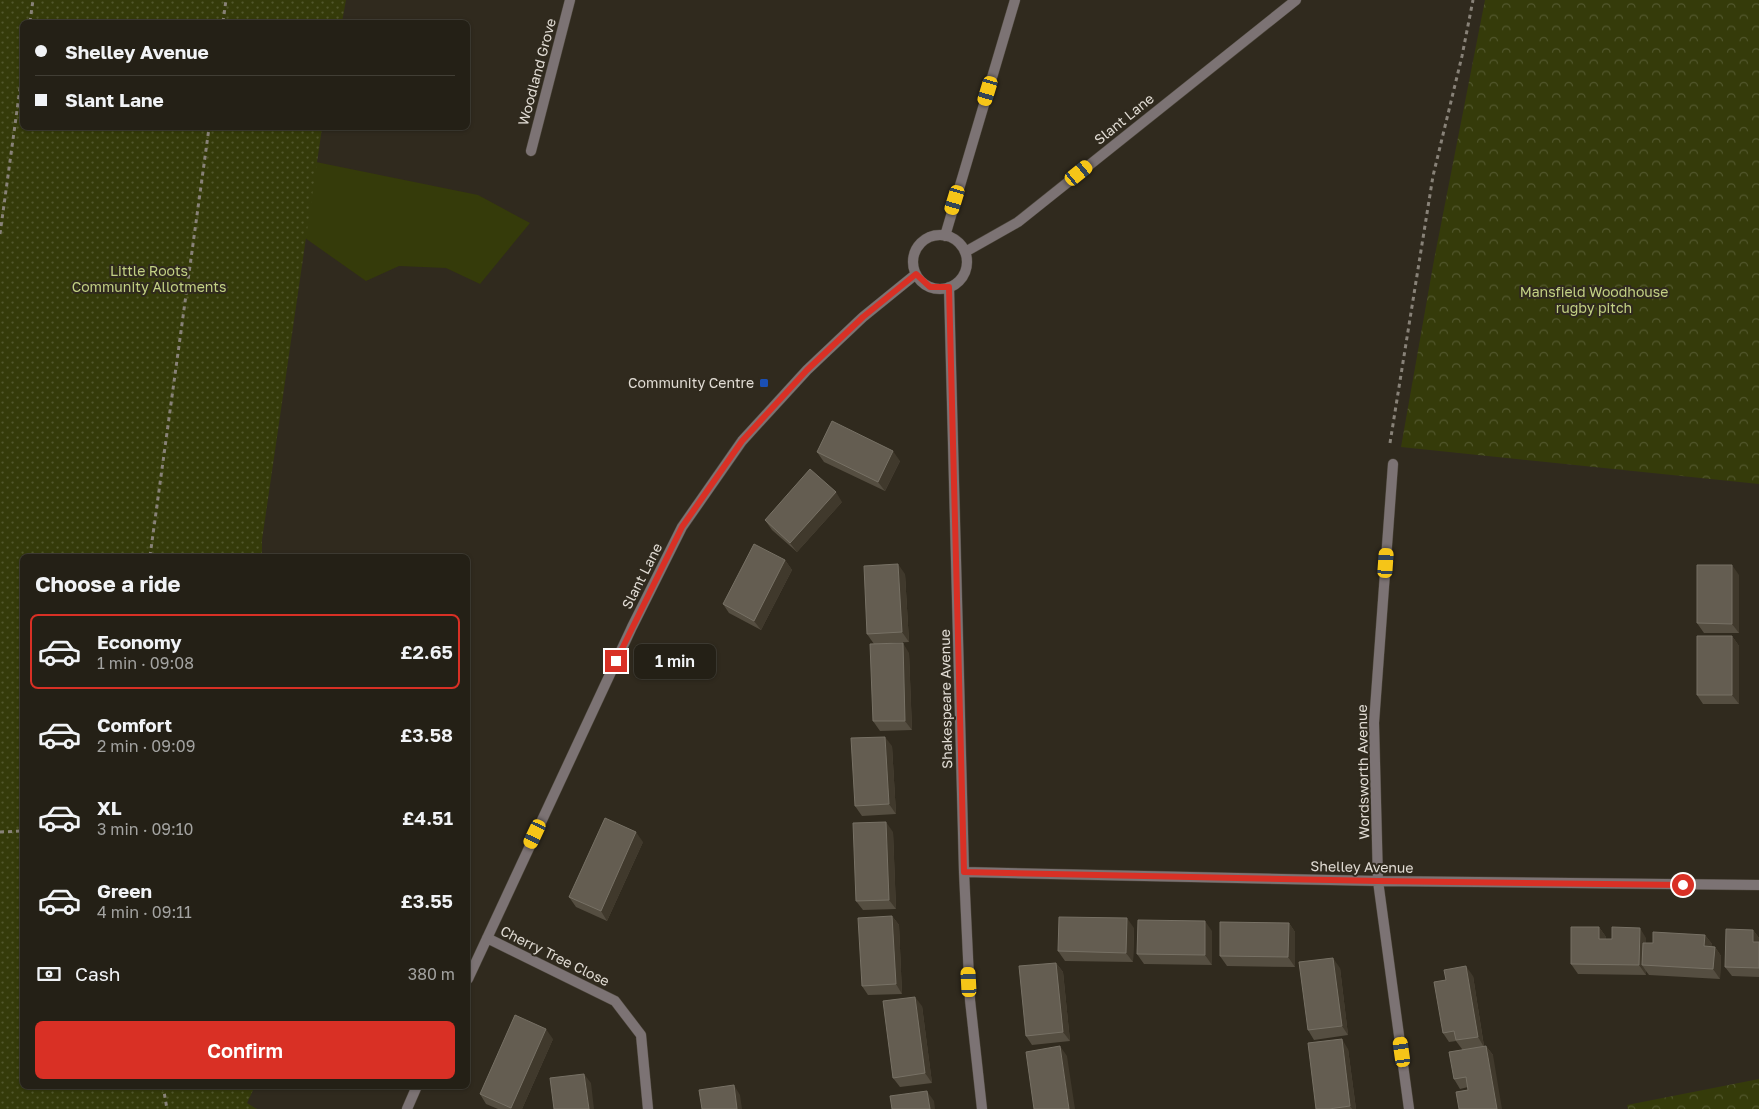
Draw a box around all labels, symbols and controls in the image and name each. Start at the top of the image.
street label: Woodland Grove [514,16,559,127]
text: Shelley Avenue [65,40,209,63]
car [976,74,999,108]
text: Slant Lane [65,88,164,111]
street label: Slant Lane [1090,89,1157,148]
car [1062,158,1095,188]
car [943,183,966,217]
park label: Little Roots Community Allotments [72,262,226,295]
park label: Mansfield Woodhouse rugby pitch [1520,283,1668,316]
place label: Community Centre [628,374,754,391]
marker: Community Centre [758,377,770,389]
street label: Slant Lane [618,540,665,612]
car [1377,548,1394,578]
text: Choose a ride [35,570,181,597]
icon: car [37,629,82,674]
street label: Shakespeare Avenue [936,629,955,769]
text: Economy [97,630,182,653]
text: £2.65 [400,640,453,663]
callout: 1 min [634,644,716,678]
route end [605,650,627,672]
text: 1 min [655,651,695,671]
text: 1 min · 09:08 [97,653,194,673]
street label: Wordsworth Avenue [1353,704,1372,840]
icon: car [37,712,82,757]
text: Comfort [97,713,172,736]
text: £3.58 [400,723,453,746]
text: 2 min · 09:09 [97,736,195,756]
icon: car [37,795,82,840]
text: XL [97,796,122,819]
text: £4.51 [402,806,453,829]
car [521,817,548,851]
text: 3 min · 09:10 [97,819,194,839]
street label: Shelley Avenue [1310,857,1414,876]
route start [1672,874,1694,896]
icon: car [37,878,82,923]
text: Green [97,879,152,902]
text: £3.55 [401,889,453,912]
text: 4 min · 09:11 [97,902,192,922]
street label: Cherry Tree Close [498,922,613,989]
icon: cash [35,960,63,988]
text: Cash [75,962,120,985]
text: 380 m [408,964,455,984]
car [960,967,977,997]
button: Confirm [35,1021,455,1079]
car [1392,1036,1411,1068]

